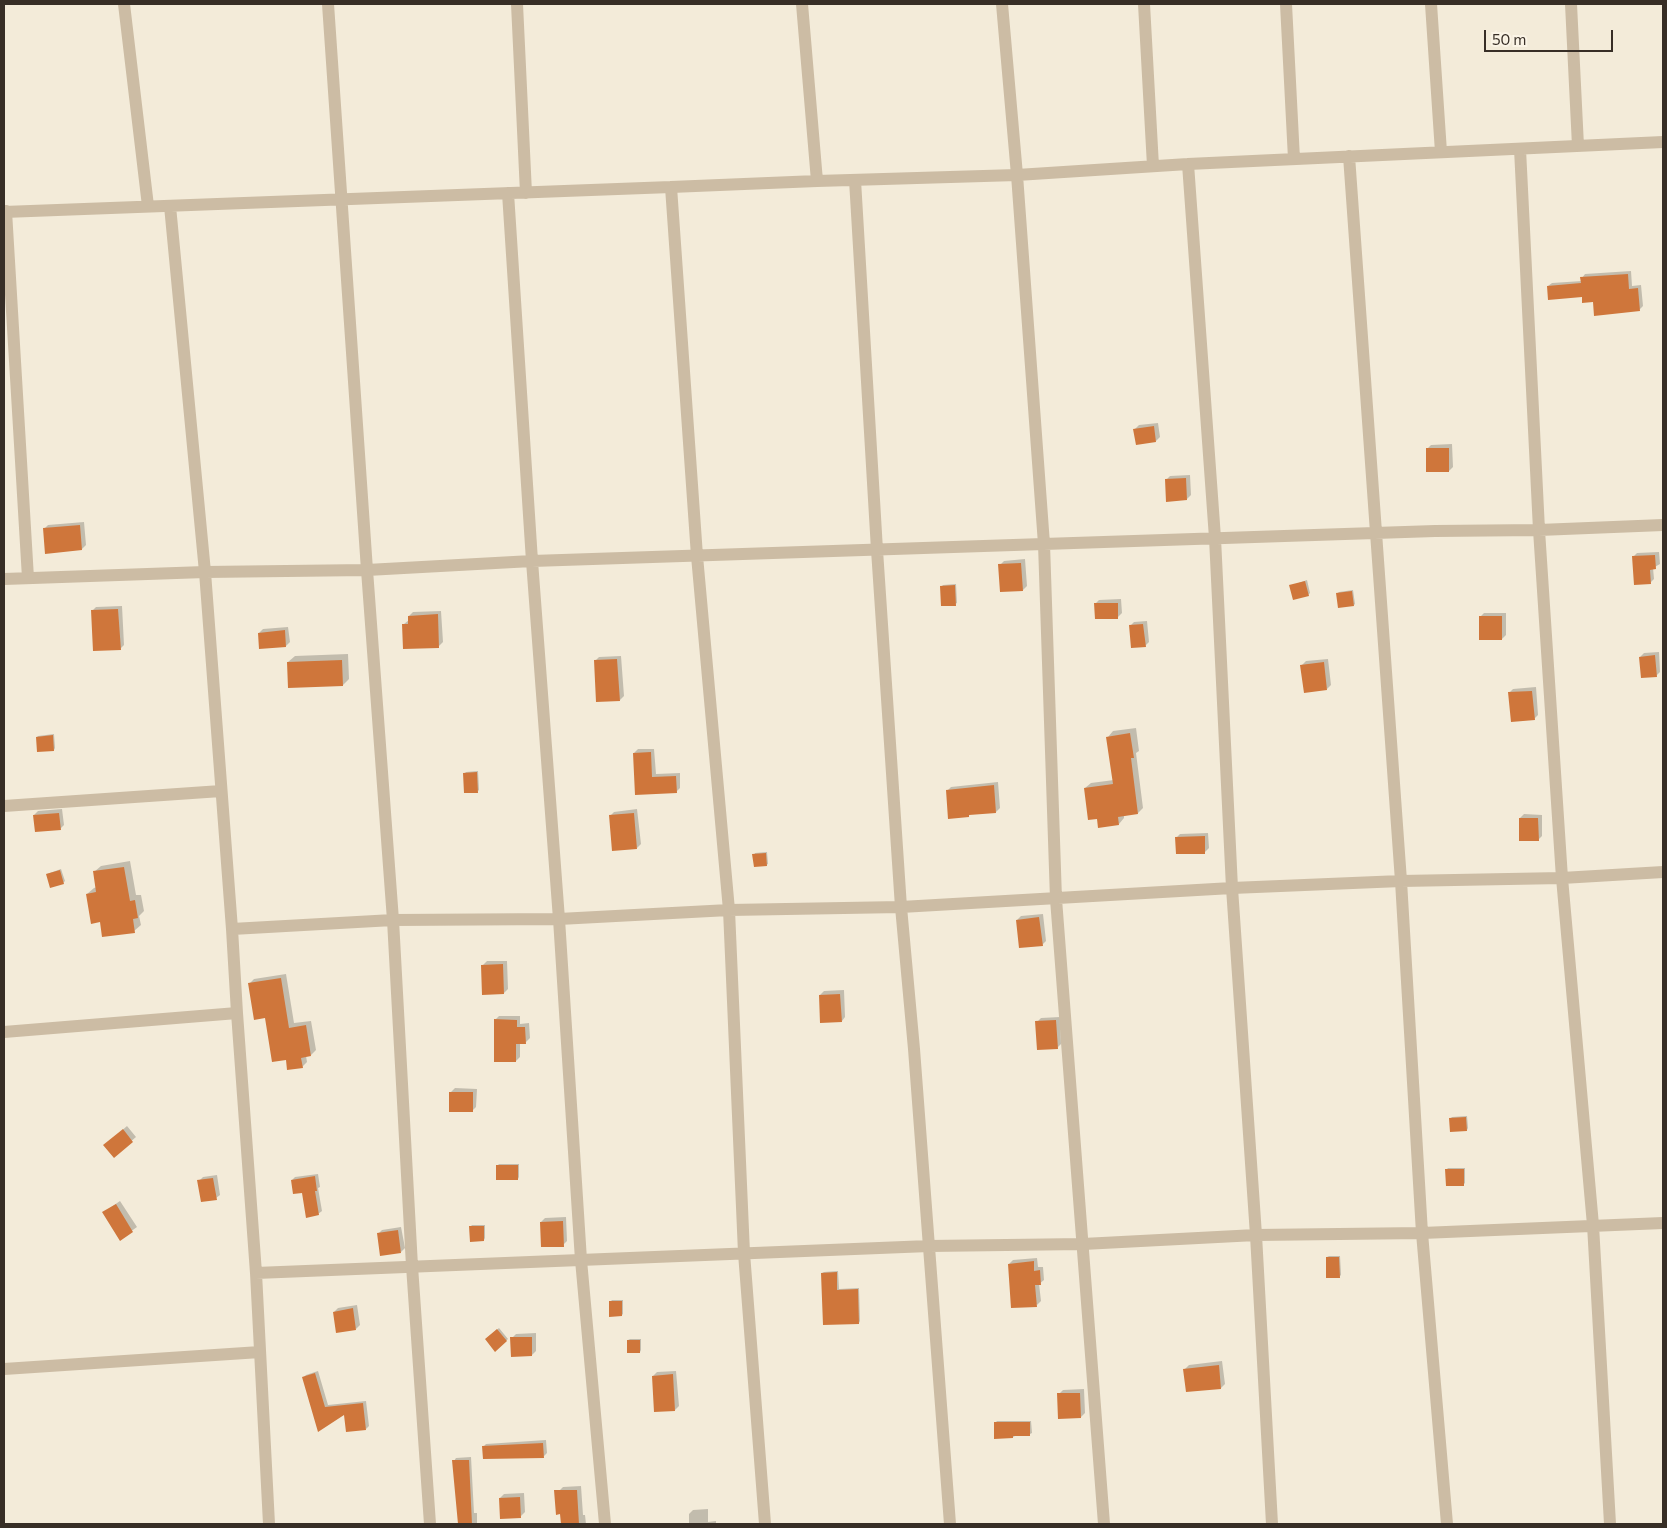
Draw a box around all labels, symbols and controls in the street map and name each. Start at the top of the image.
scale bar [1487,20,1616,52]
text: 50 m [1492,30,1526,48]

